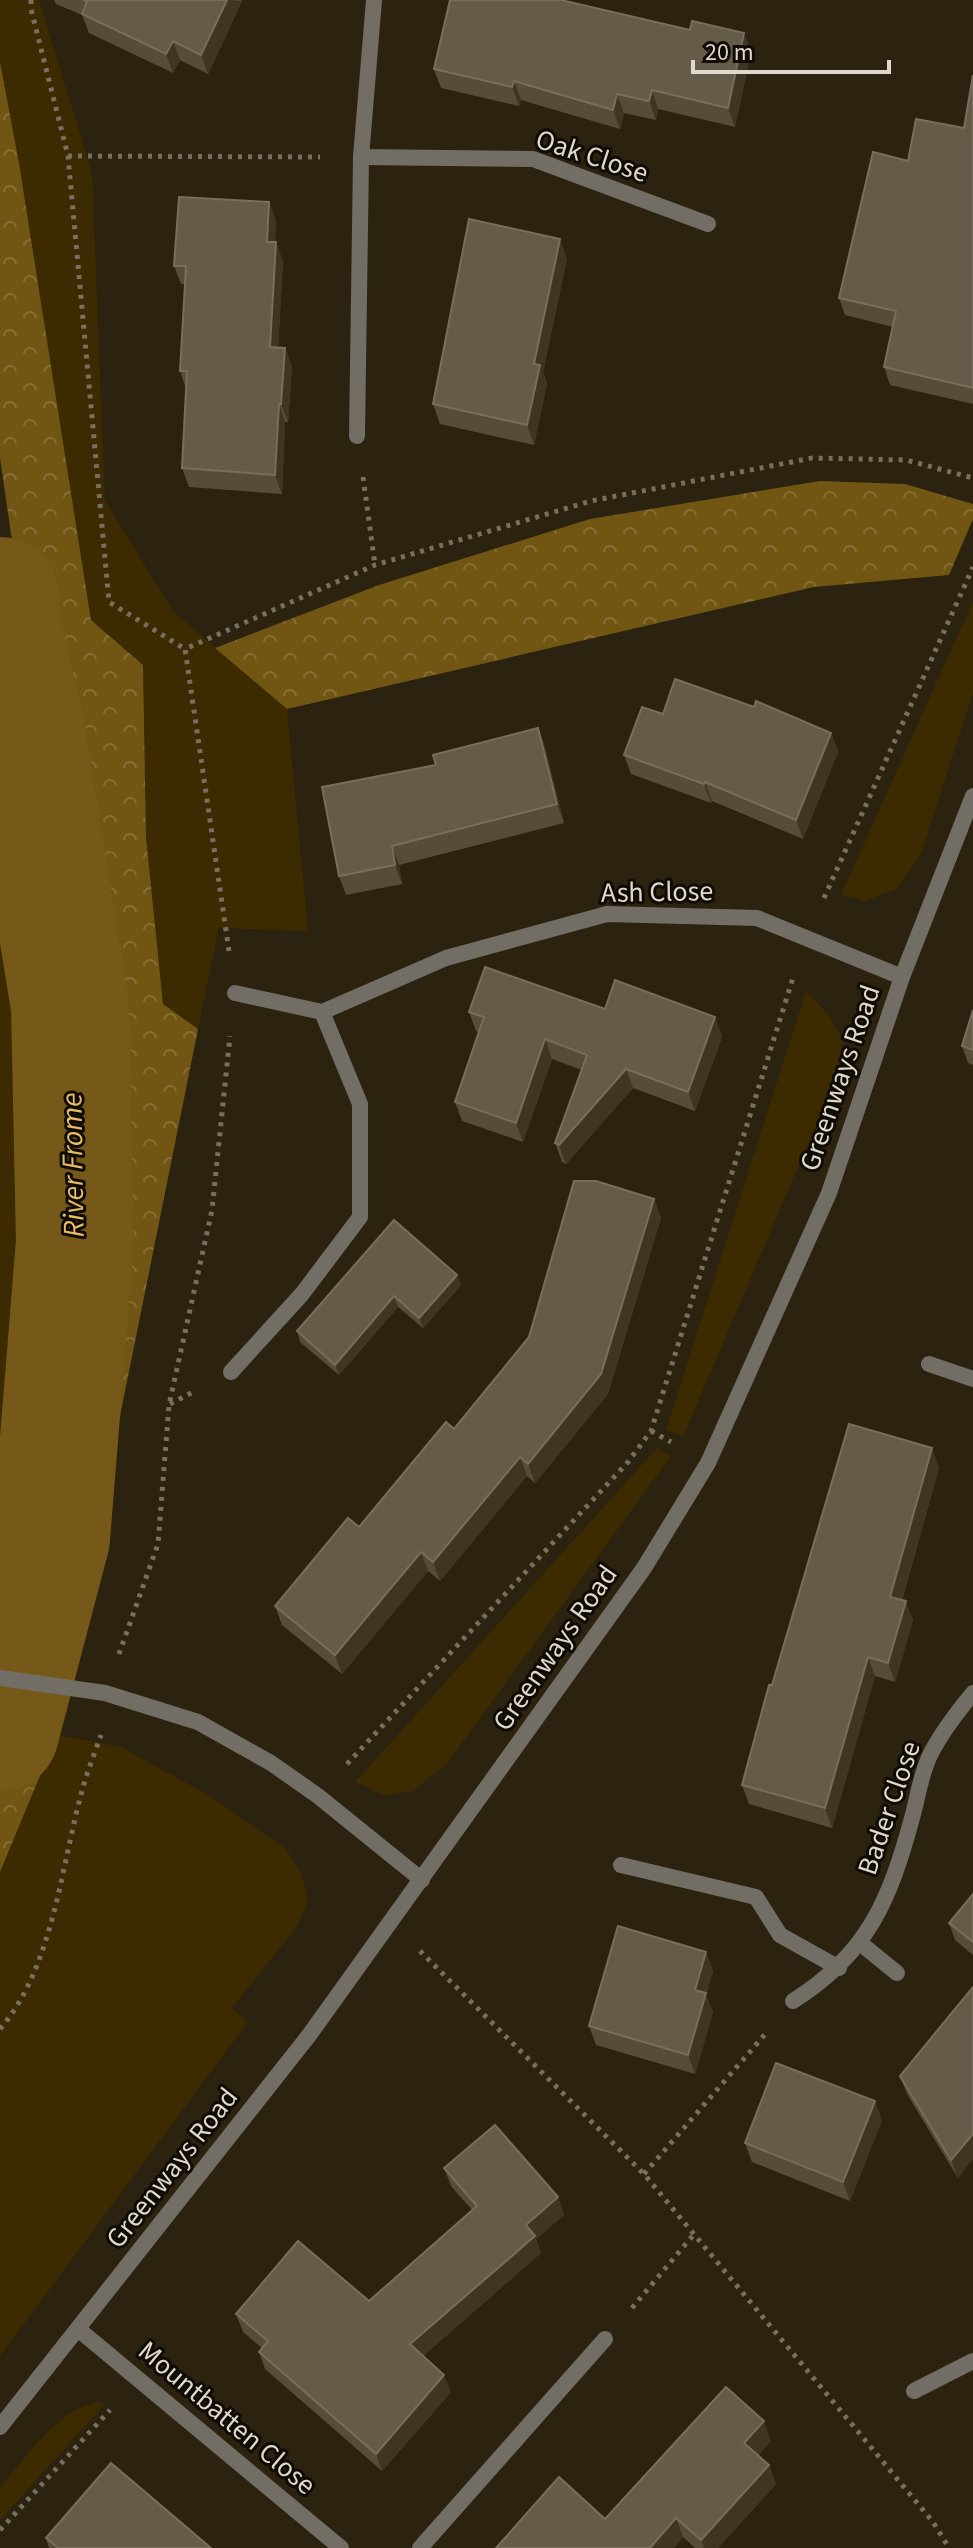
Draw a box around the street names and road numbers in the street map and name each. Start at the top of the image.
street label: Oak Close [531,119,653,193]
street label: Ash Close [601,871,713,913]
street label: Greenways Road [789,980,891,1176]
street label: Greenways Road [483,1557,627,1739]
street label: Bader Close [847,1736,931,1880]
street label: Greenways Road [96,2079,248,2257]
street label: Mountbatten Close [129,2332,325,2504]

